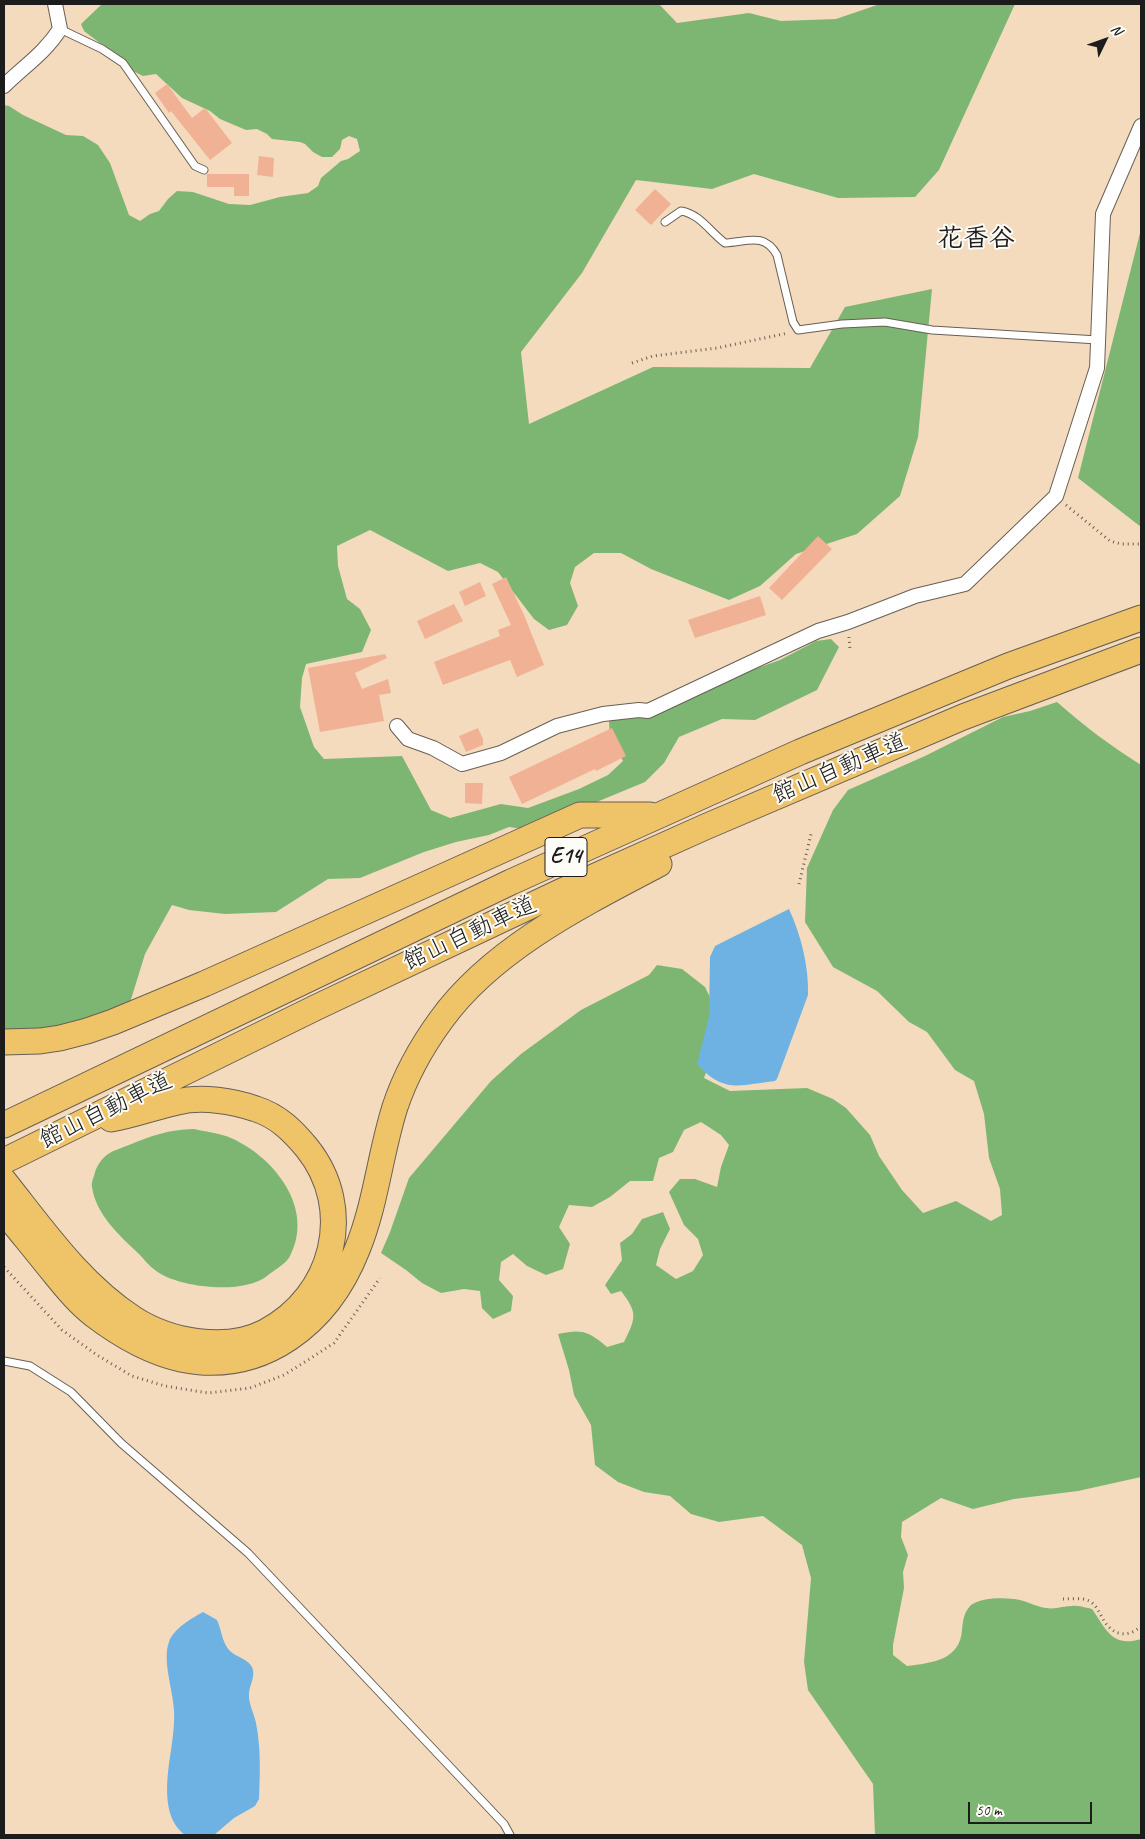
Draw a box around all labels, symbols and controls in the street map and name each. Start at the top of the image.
north arrow [1080,15,1130,65]
text: N [1107,21,1126,39]
district label: 花香谷 [937,223,1015,255]
street label: 館山自動車道 [768,728,912,810]
road number: E14 [545,838,587,876]
street label: 館山自動車道 [399,891,541,977]
street label: 館山自動車道 [35,1066,177,1156]
scale bar [970,1792,1094,1824]
text: 50 m [976,1801,1002,1820]

